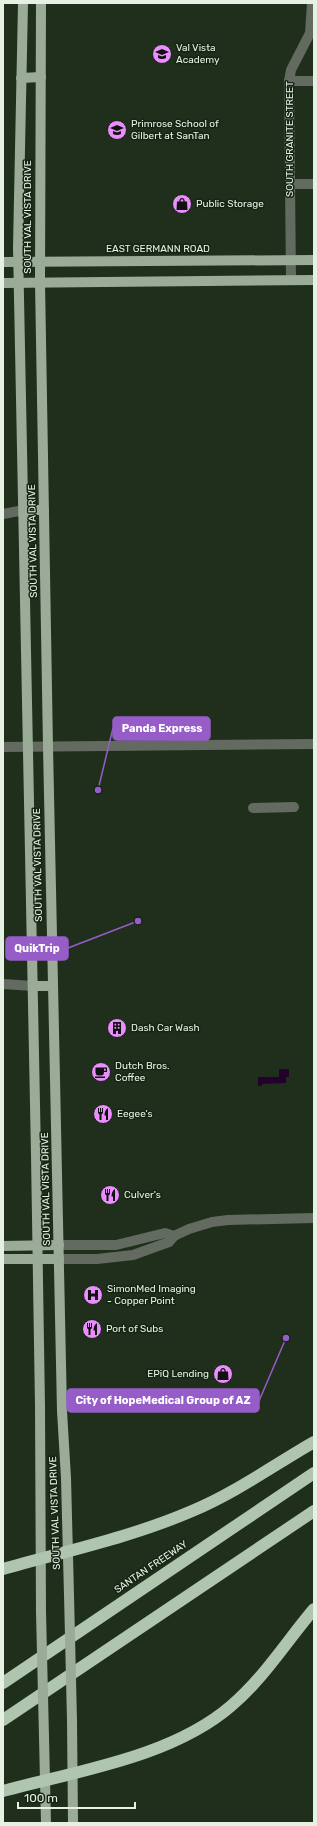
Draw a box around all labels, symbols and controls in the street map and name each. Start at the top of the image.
place label: Val Vista Academy [176,42,220,66]
school or university icon: Val Vista Academy [151,43,173,65]
street label: SOUTH GRANITE STREET [284,81,296,197]
place label: Primrose School of Gilbert at SanTan [131,118,219,142]
school or university icon: Primrose School of Gilbert at SanTan [106,119,128,141]
street label: SOUTH VAL VISTA DRIVE [22,160,34,274]
shop icon: Public Storage [171,193,193,215]
place label: Public Storage [196,198,264,210]
street label: EAST GERMANN ROAD [106,243,210,255]
street label: SOUTH VAL VISTA DRIVE [26,484,40,598]
callout: Panda Express [113,717,210,740]
text: Panda Express [122,722,202,735]
street label: SOUTH VAL VISTA DRIVE [31,808,45,922]
callout: QuikTrip [6,937,68,960]
text: QuikTrip [14,942,60,955]
building icon: Dash Car Wash [106,1017,128,1039]
place label: Dash Car Wash [131,1022,200,1034]
place label: Dutch Bros. Coffee [115,1060,170,1084]
cafe icon: Dutch Bros. Coffee [90,1061,112,1083]
restaurant icon: Eegee's [92,1103,114,1125]
place label: Eegee's [117,1108,153,1120]
street label: SOUTH VAL VISTA DRIVE [39,1132,53,1246]
restaurant icon: Culver's [99,1184,121,1206]
place label: Culver's [124,1189,161,1201]
place label: SimonMed Imaging - Copper Point [107,1283,196,1307]
hospital icon: SimonMed Imaging - Copper Point [82,1284,104,1306]
restaurant icon: Port of Subs [81,1318,103,1340]
place label: Port of Subs [106,1323,163,1335]
shop icon: EPiQ Lending [212,1363,234,1385]
place label: EPiQ Lending [147,1368,209,1380]
callout: City of HopeMedical Group of AZ [67,1389,259,1412]
text: City of HopeMedical Group of AZ [75,1394,251,1407]
street label: SOUTH VAL VISTA DRIVE [47,1456,63,1570]
street label: SANTAN FREEWAY [112,1538,190,1596]
scale bar [18,1784,135,1810]
text: 100 m [24,1791,58,1805]

